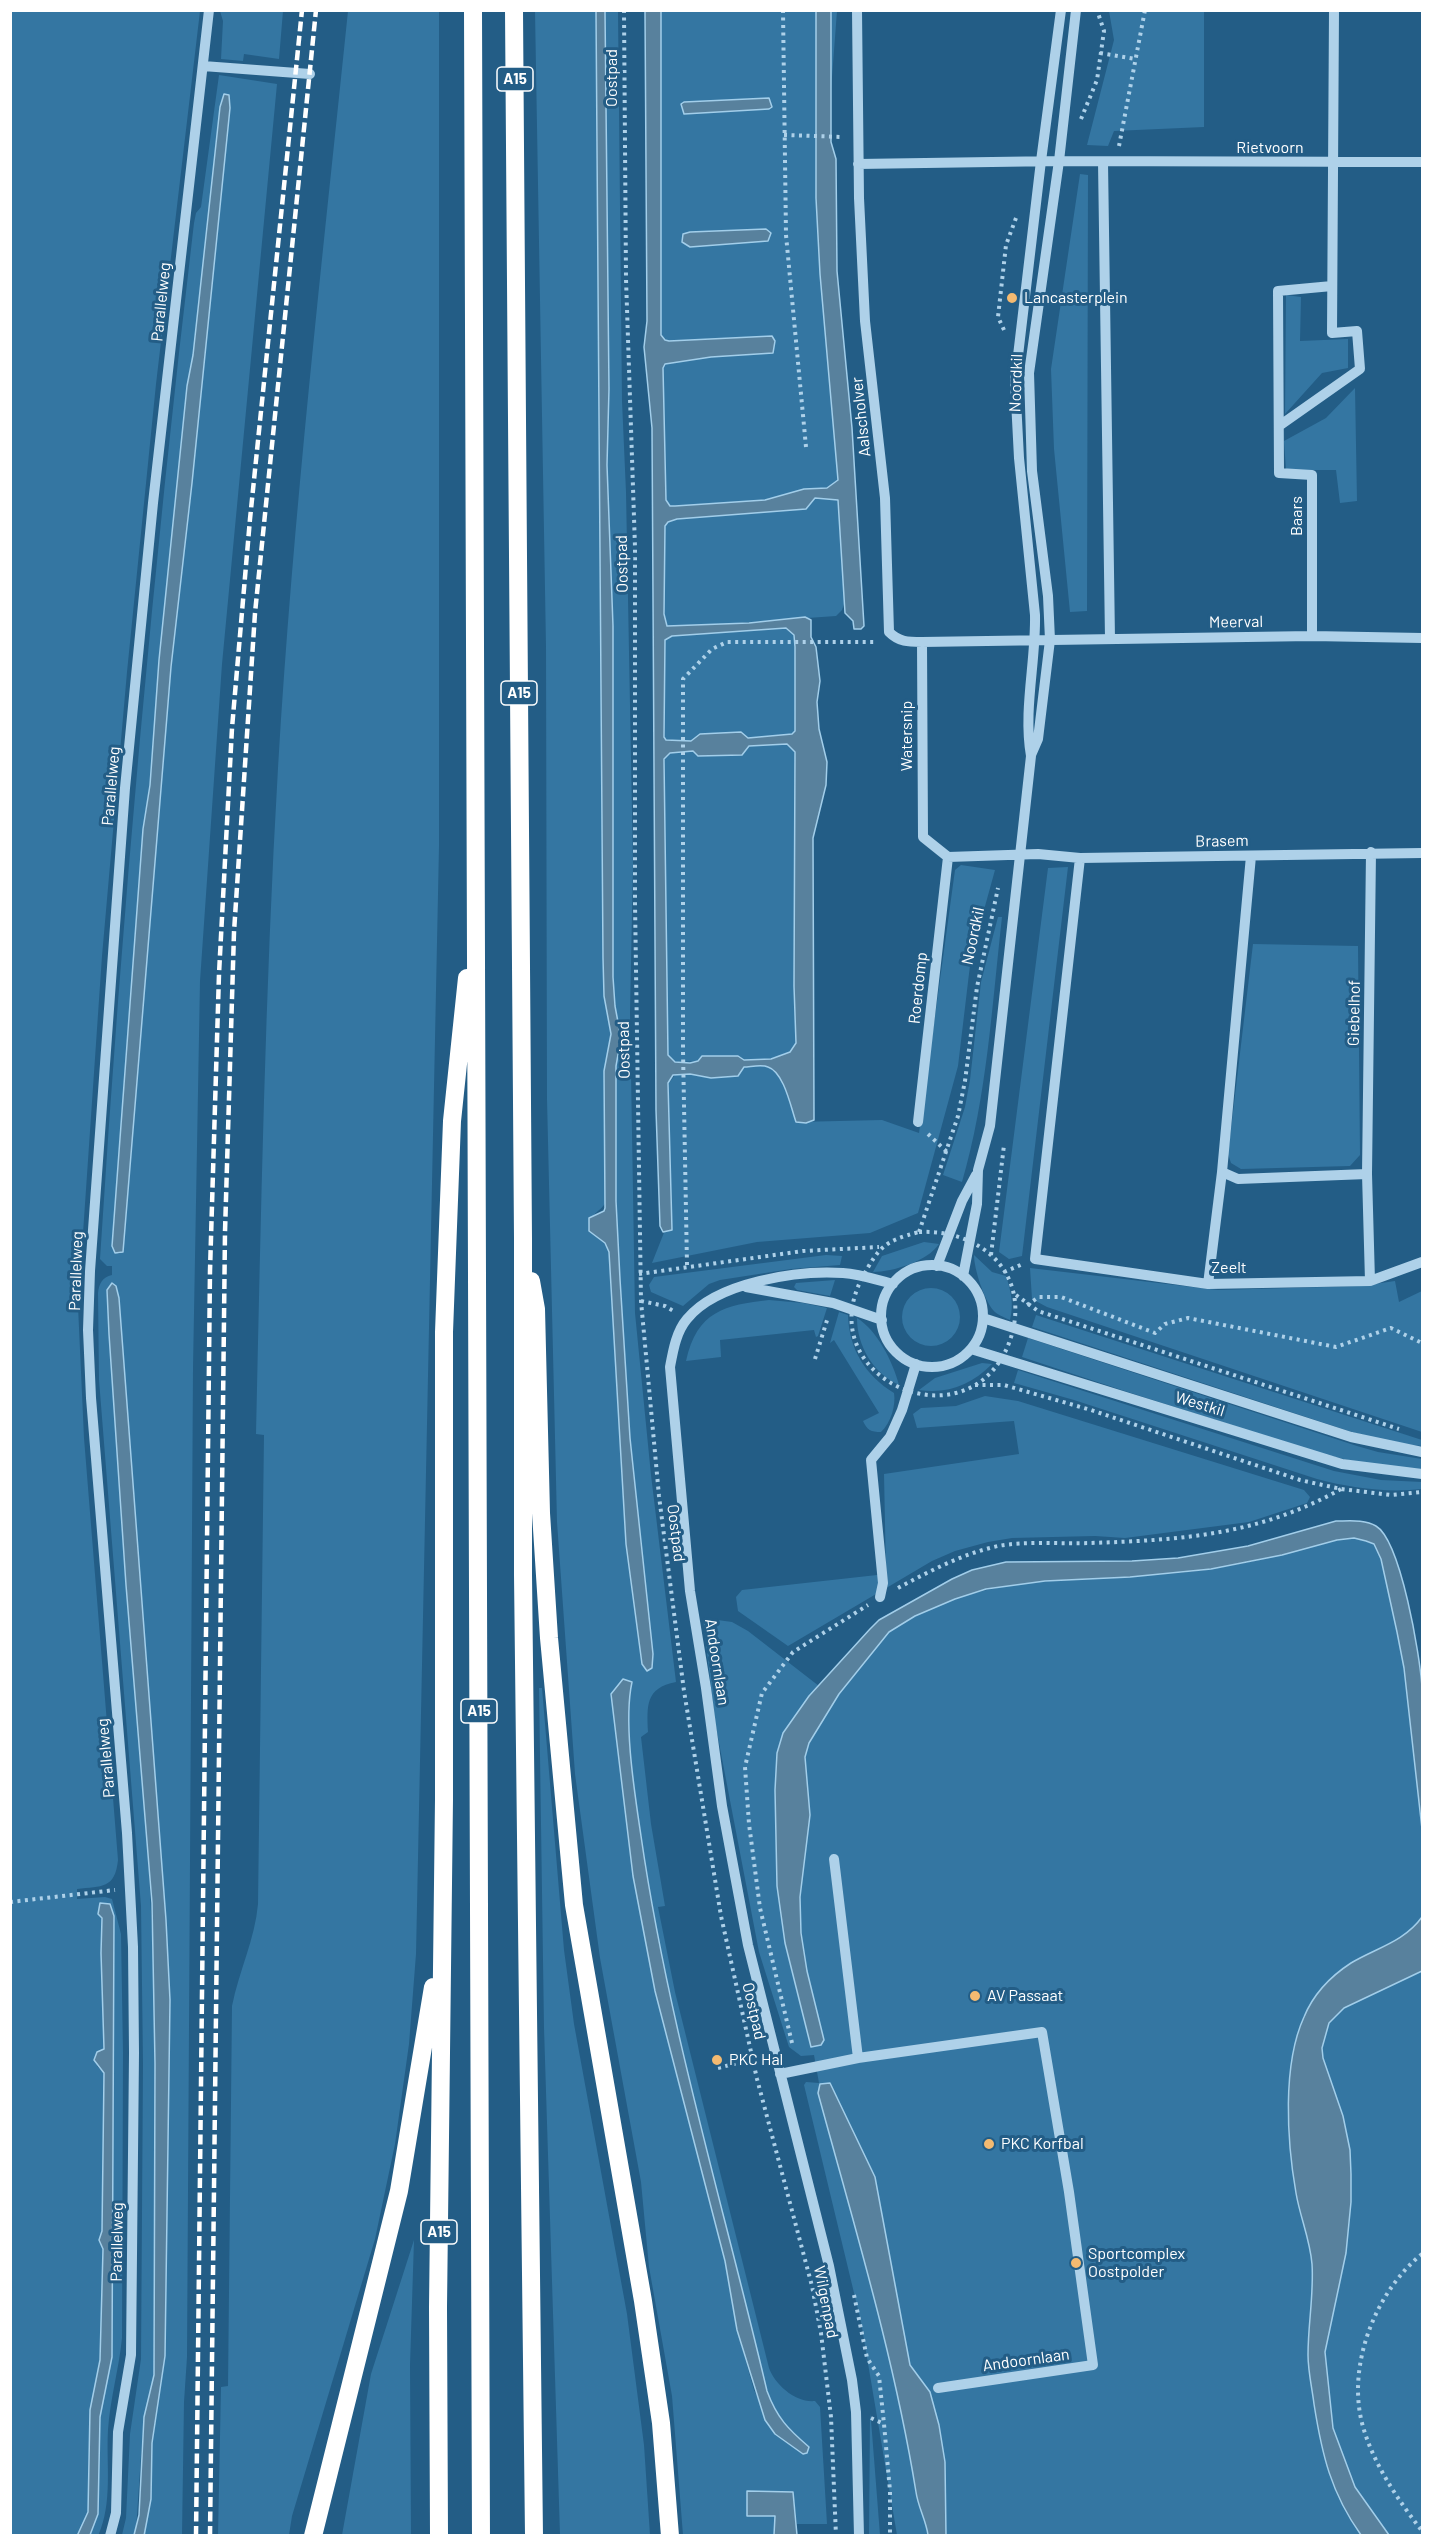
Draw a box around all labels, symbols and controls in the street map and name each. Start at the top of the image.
street label: Oostpad [602,49,622,107]
road number: A15 [497,67,533,91]
street label: Rietvoorn [1236,138,1304,158]
street label: Parallelweg [147,261,175,343]
place label: Lancasterplein [1024,288,1128,308]
marker: Lancasterplein [1005,291,1019,305]
street label: Noordkil [1005,353,1027,413]
street label: Aalscholver [847,376,875,458]
street label: Baars [1287,496,1307,536]
street label: Oostpad [612,535,632,593]
street label: Meerval [1209,612,1263,632]
road number: A15 [501,681,537,705]
street label: Watersnip [897,701,917,771]
street label: Parallelweg [98,746,124,826]
street label: Brasem [1195,831,1249,851]
street label: Noordkil [958,905,988,967]
street label: Roerdomp [905,951,931,1025]
street label: Giebelhof [1344,980,1364,1046]
street label: Oostpad [614,1021,634,1079]
street label: Parallelweg [65,1231,87,1311]
street label: Zeelt [1211,1258,1247,1278]
street label: Westkil [1173,1387,1227,1421]
street label: Oostpad [663,1503,689,1563]
street label: Andoornlaan [701,1617,733,1707]
road number: A15 [461,1699,497,1723]
street label: Parallelweg [93,1718,119,1798]
street label: Oostpad [738,1981,770,2041]
place label: AV Passaat [987,1986,1063,2006]
marker: AV Passaat [968,1989,982,2003]
place label: PKC Hal [729,2050,783,2070]
marker: PKC Hal [710,2053,724,2067]
place label: PKC Korfbal [1001,2134,1084,2154]
marker: PKC Korfbal [982,2137,996,2151]
street label: Parallelweg [107,2202,127,2282]
road number: A15 [421,2220,457,2244]
place label: Sportcomplex Oostpolder [1088,2244,1185,2282]
marker: Sportcomplex Oostpolder [1069,2256,1083,2270]
street label: Wilgenpad [810,2264,842,2340]
street label: Andoornlaan [981,2344,1071,2376]

